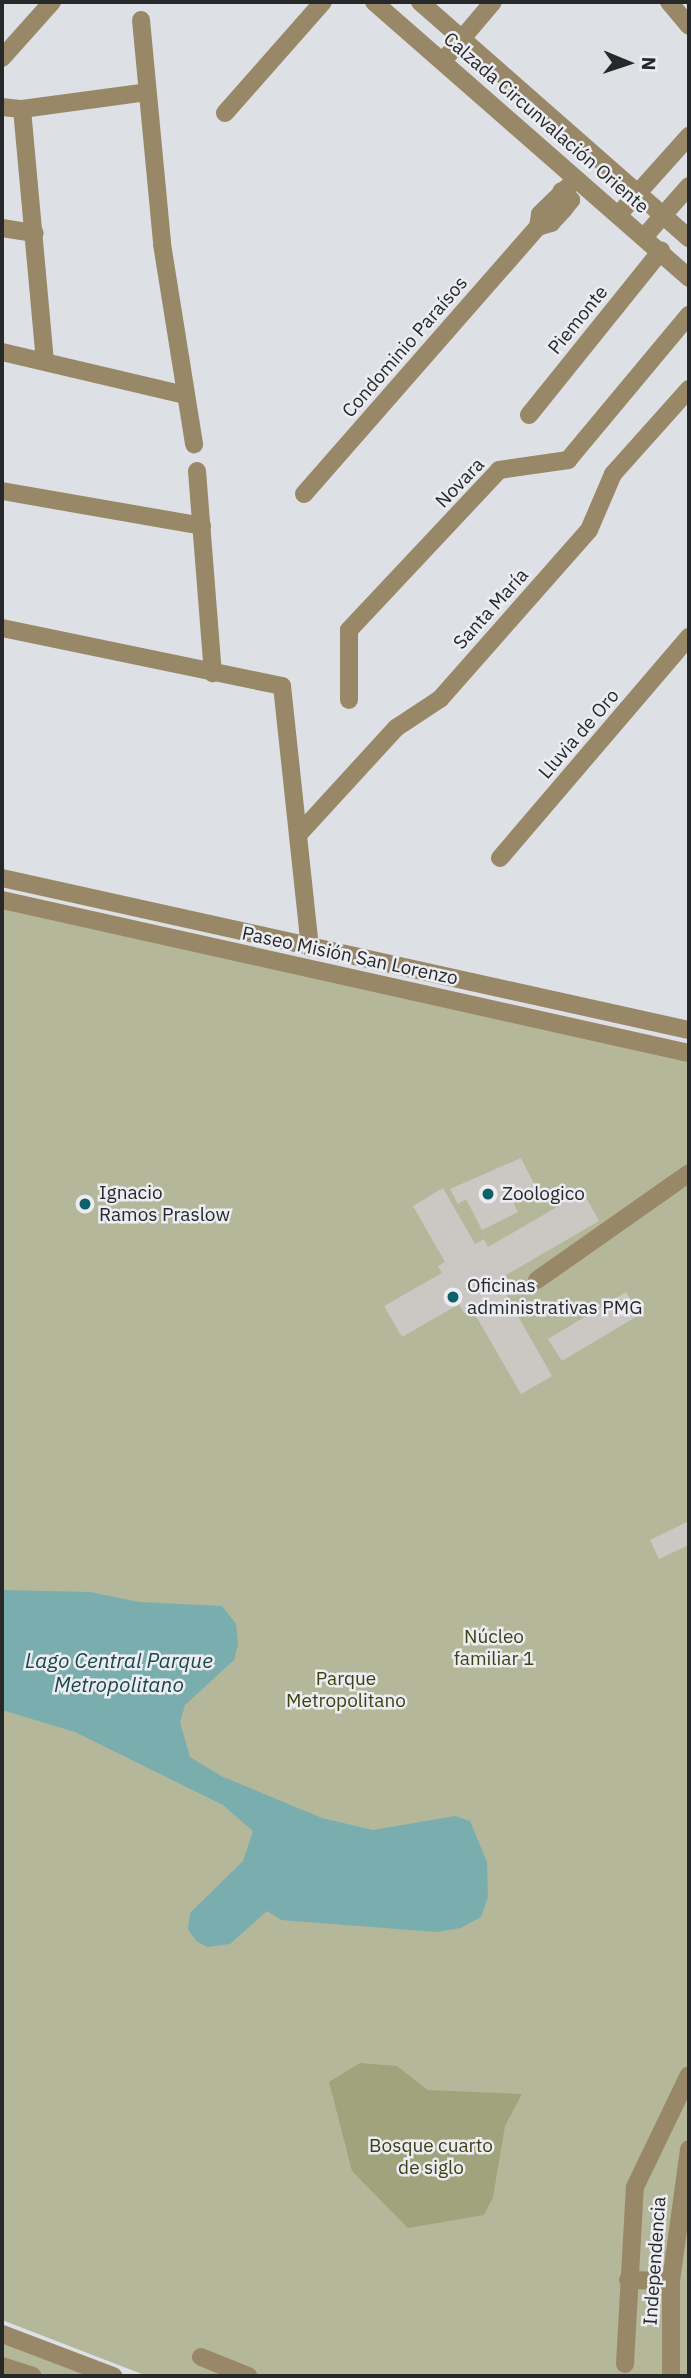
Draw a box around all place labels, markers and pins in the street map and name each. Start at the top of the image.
place label: Ignacio Ramos Praslow [99,1182,230,1226]
place label: Zoologico [502,1183,585,1205]
marker: Zoologico [480,1186,496,1202]
marker: Ignacio Ramos Praslow [77,1196,93,1212]
place label: Oficinas administrativas PMG [467,1275,643,1319]
marker: Oficinas administrativas PMG [445,1289,461,1305]

